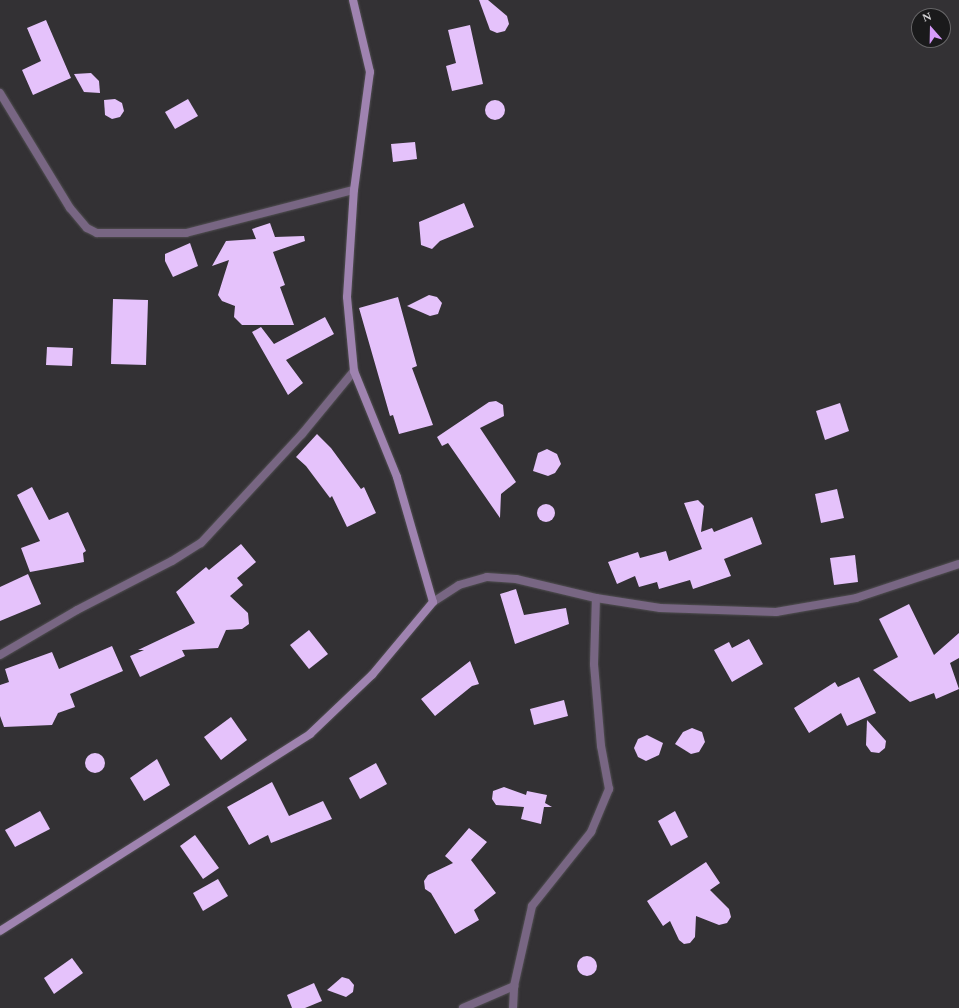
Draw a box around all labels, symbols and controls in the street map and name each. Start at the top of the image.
north arrow [911,8,951,48]
text: N [920,8,934,27]

